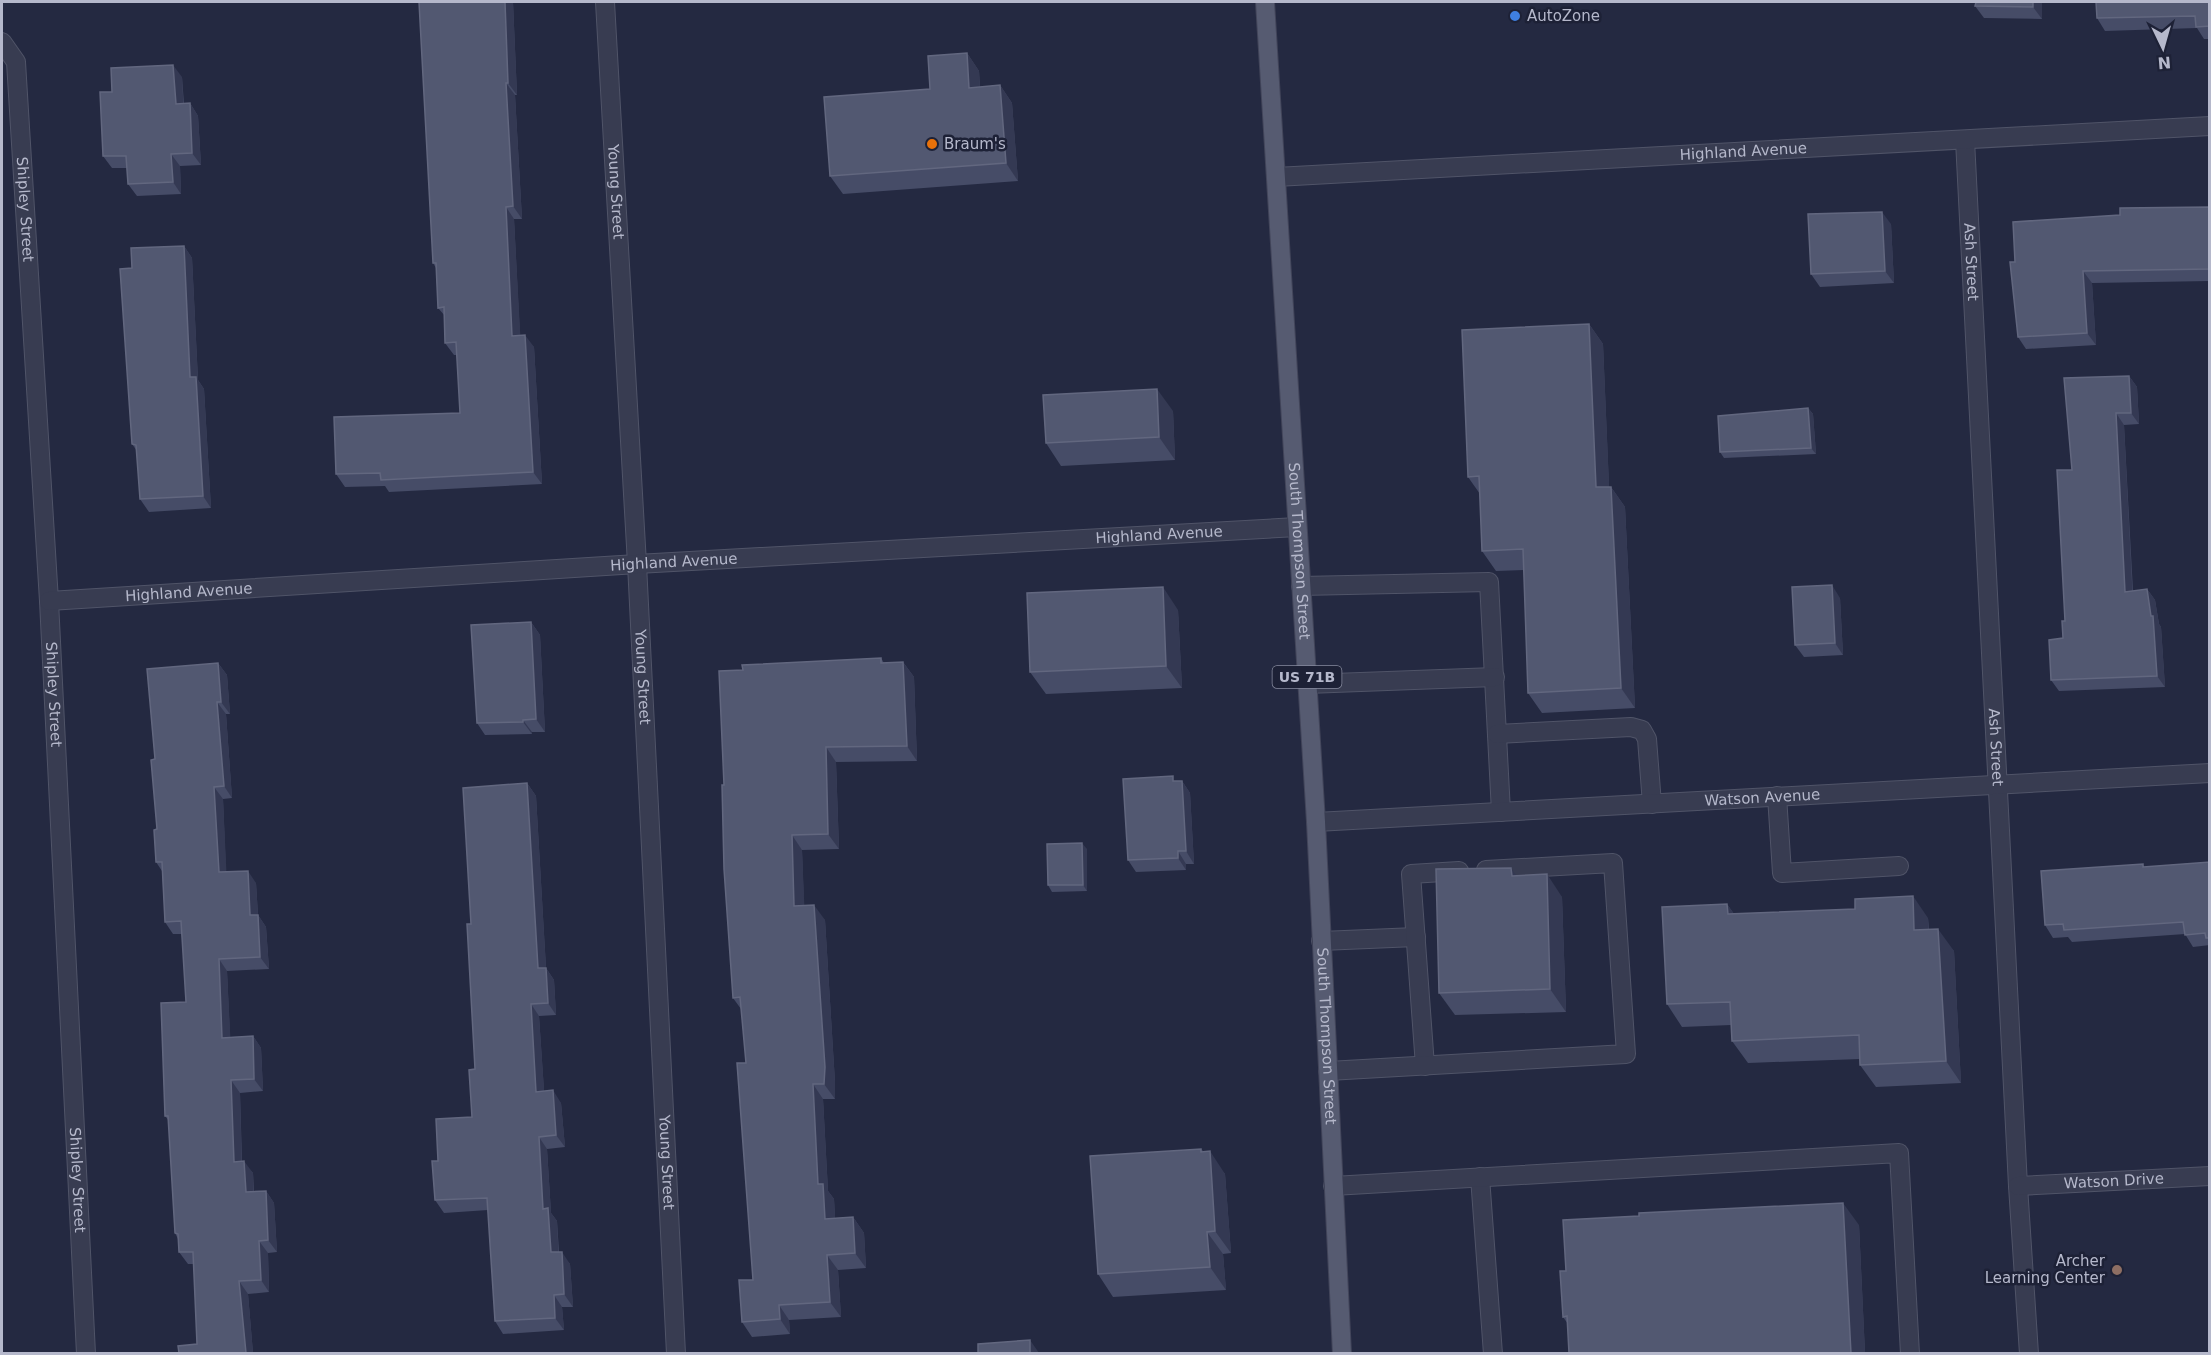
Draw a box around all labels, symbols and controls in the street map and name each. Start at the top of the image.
place label: AutoZone [1527,7,1600,25]
marker: AutoZone [1508,9,1522,23]
north arrow [2133,18,2193,78]
text: N [2157,52,2172,72]
place label: Braum's [944,135,1006,153]
marker: Braum's [925,137,939,151]
street label: Highland Avenue [1679,139,1807,164]
street label: Young Street [604,143,628,240]
street label: Shipley Street [13,156,37,263]
street label: Ash Street [1960,222,1982,301]
street label: South Thompson Street [1285,462,1314,640]
street label: Highland Avenue [1095,522,1223,547]
street label: Highland Avenue [610,549,738,575]
street label: Highland Avenue [125,579,253,605]
street label: Young Street [631,628,654,725]
street label: Shipley Street [42,641,65,748]
road number: US 71B [1272,666,1342,688]
street label: Ash Street [1985,708,2007,787]
street label: Watson Avenue [1704,785,1821,810]
street label: South Thompson Street [1313,947,1340,1125]
street label: Young Street [655,1113,678,1211]
street label: Shipley Street [66,1127,89,1233]
street label: Watson Drive [2063,1169,2164,1193]
place label: Archer Learning Center [1985,1252,2106,1287]
marker: Archer Learning Center [2110,1263,2124,1277]

